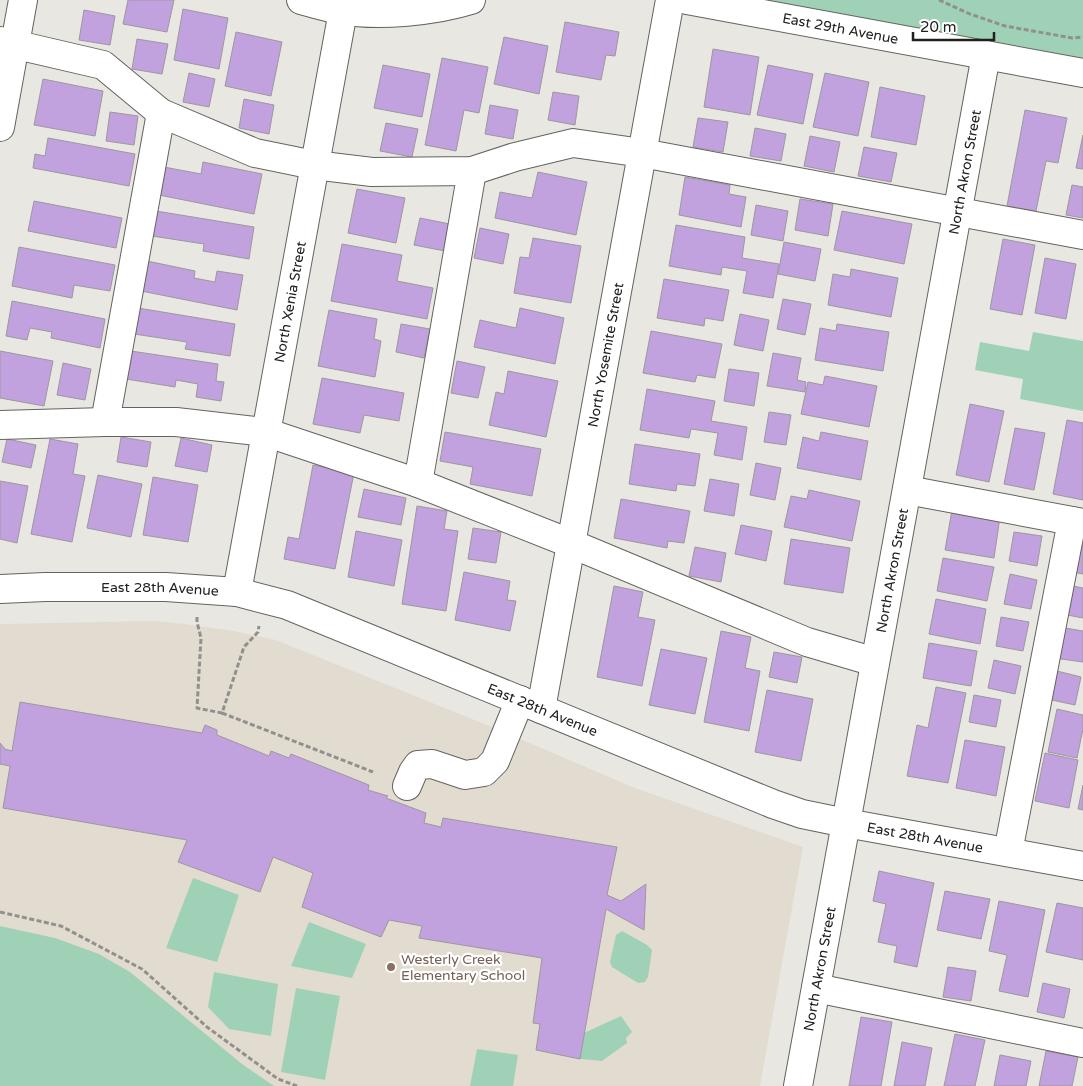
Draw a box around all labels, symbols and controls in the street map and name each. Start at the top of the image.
street label: East 29th Avenue [781,10,900,48]
scale bar [913,10,994,42]
text: 20 m [920,18,957,36]
street label: North Akron Street [945,108,985,236]
street label: North Xenia Street [271,239,310,364]
street label: North Yosemite Street [584,281,628,429]
street label: North Akron Street [873,506,912,634]
street label: East 28th Avenue [101,579,219,600]
street label: East 28th Avenue [485,680,600,740]
street label: East 28th Avenue [866,819,984,857]
street label: North Akron Street [800,905,840,1033]
place label: Westerly Creek Elementary School [401,951,525,984]
marker: Westerly Creek Elementary School [385,961,397,973]

